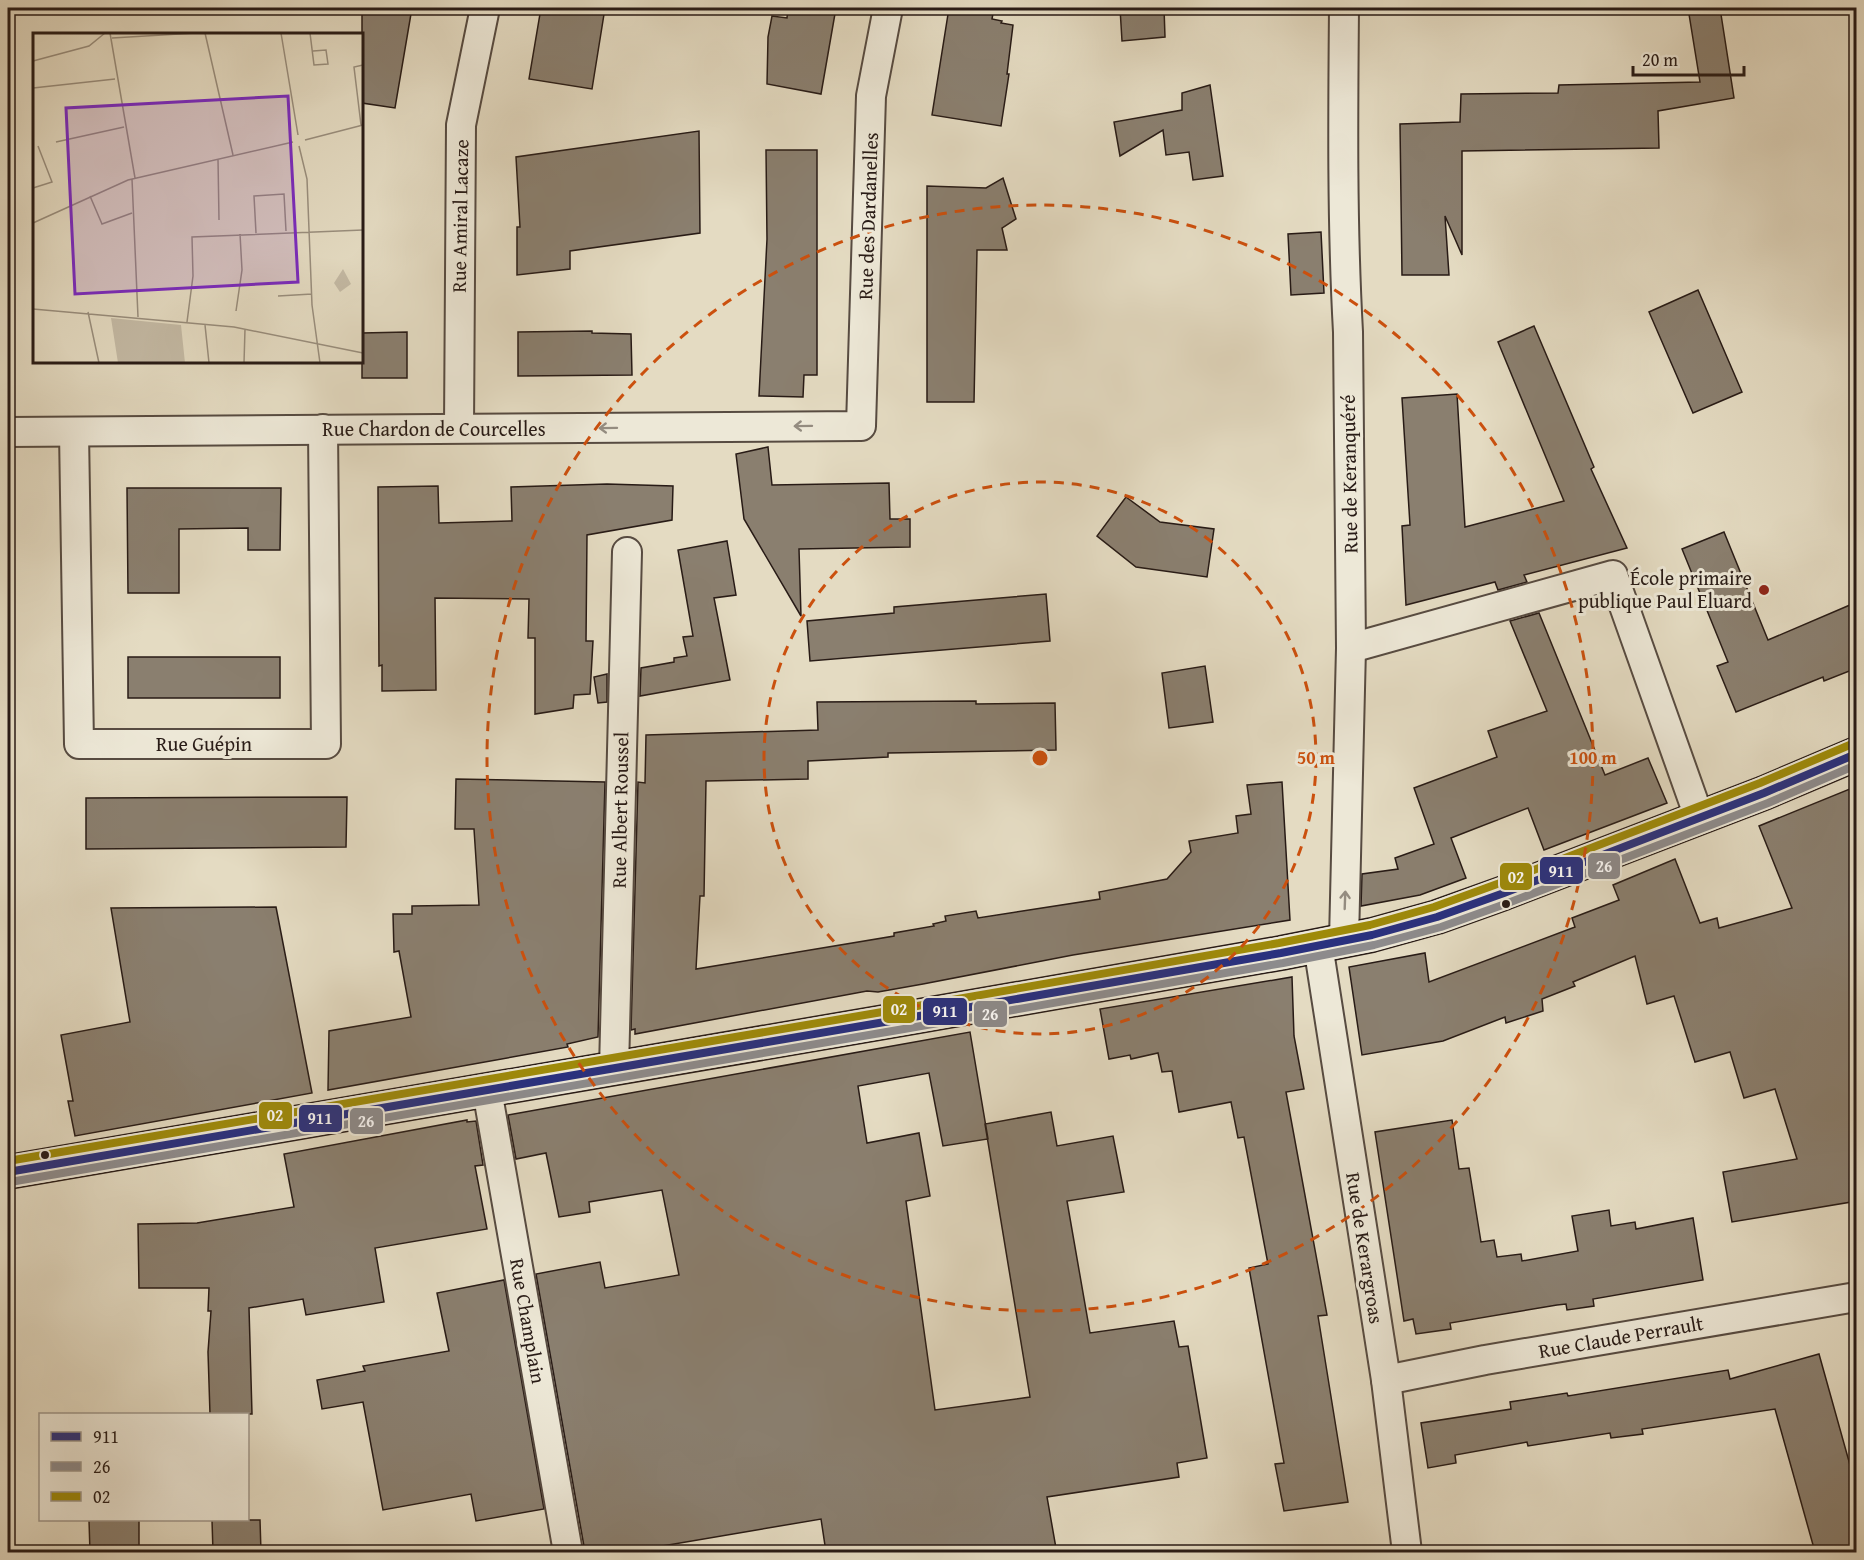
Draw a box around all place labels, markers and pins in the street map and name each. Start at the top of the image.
place label: École primaire publique Paul Eluard [1578,563,1752,615]
marker: École primaire publique Paul Eluard [1757,583,1771,597]
centre of rings [1030,748,1050,768]
unlabelled marker [1500,898,1512,910]
unlabelled marker [39,1149,51,1161]

